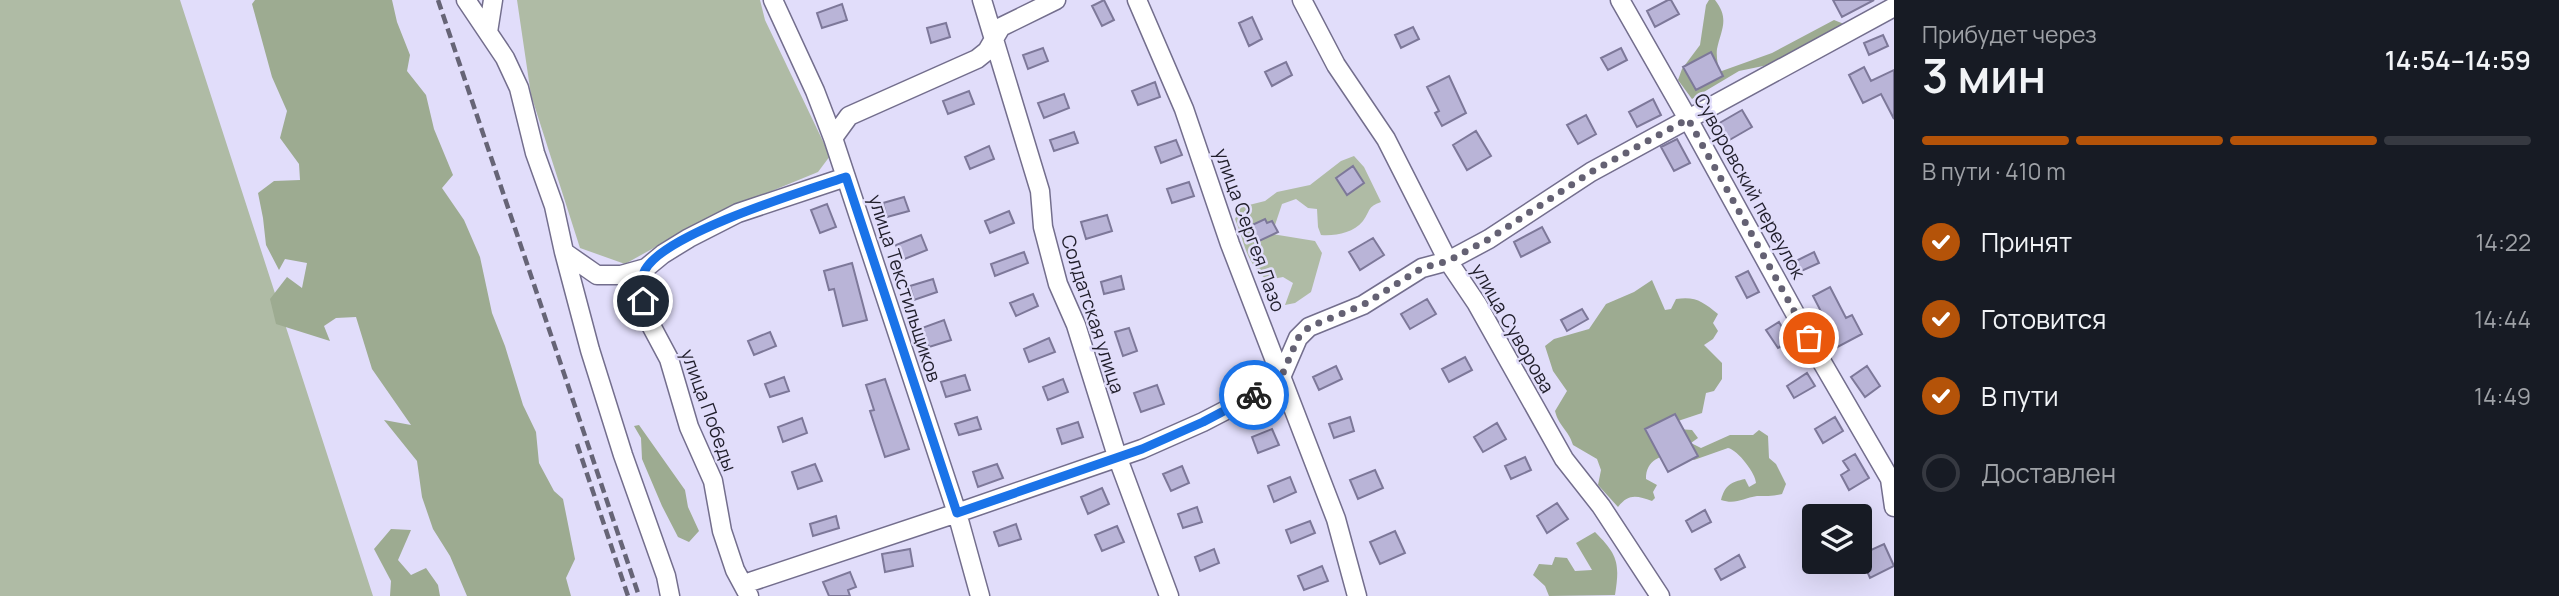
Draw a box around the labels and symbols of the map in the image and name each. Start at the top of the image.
street label: Суворовский переулок [1688,89,1812,284]
street label: улица Сергея Лазо [1208,145,1292,315]
street label: улица Текстильщиков [862,191,948,385]
street label: Солдатская улица [1055,231,1131,397]
street label: улица Суворова [1465,258,1561,398]
pin [613,271,673,331]
pin [1779,308,1839,368]
street label: улица Победы [675,345,743,475]
courier [1219,360,1289,430]

